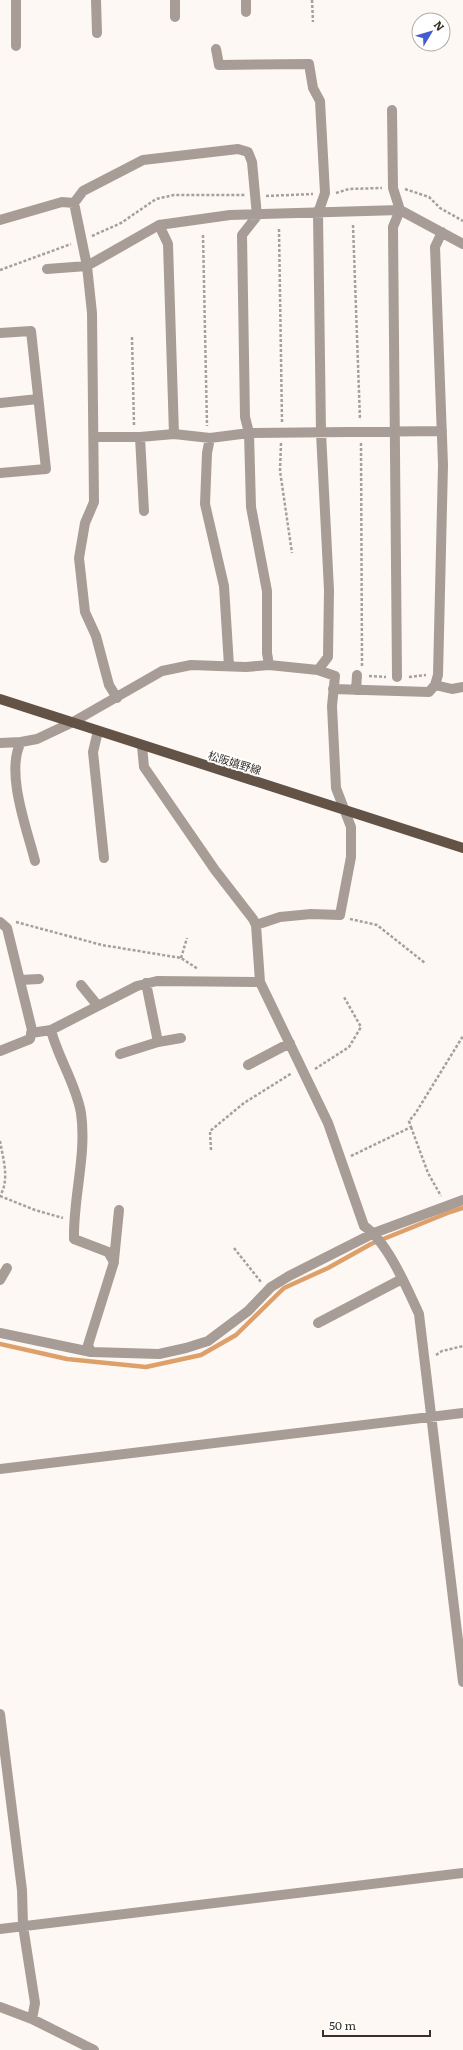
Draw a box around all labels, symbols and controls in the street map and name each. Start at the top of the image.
north arrow [411,12,451,52]
text: N [431,17,449,34]
street label: 松阪嬉野線 [206,746,264,778]
scale bar [323,2012,430,2038]
text: 50 m [329,2016,356,2034]

